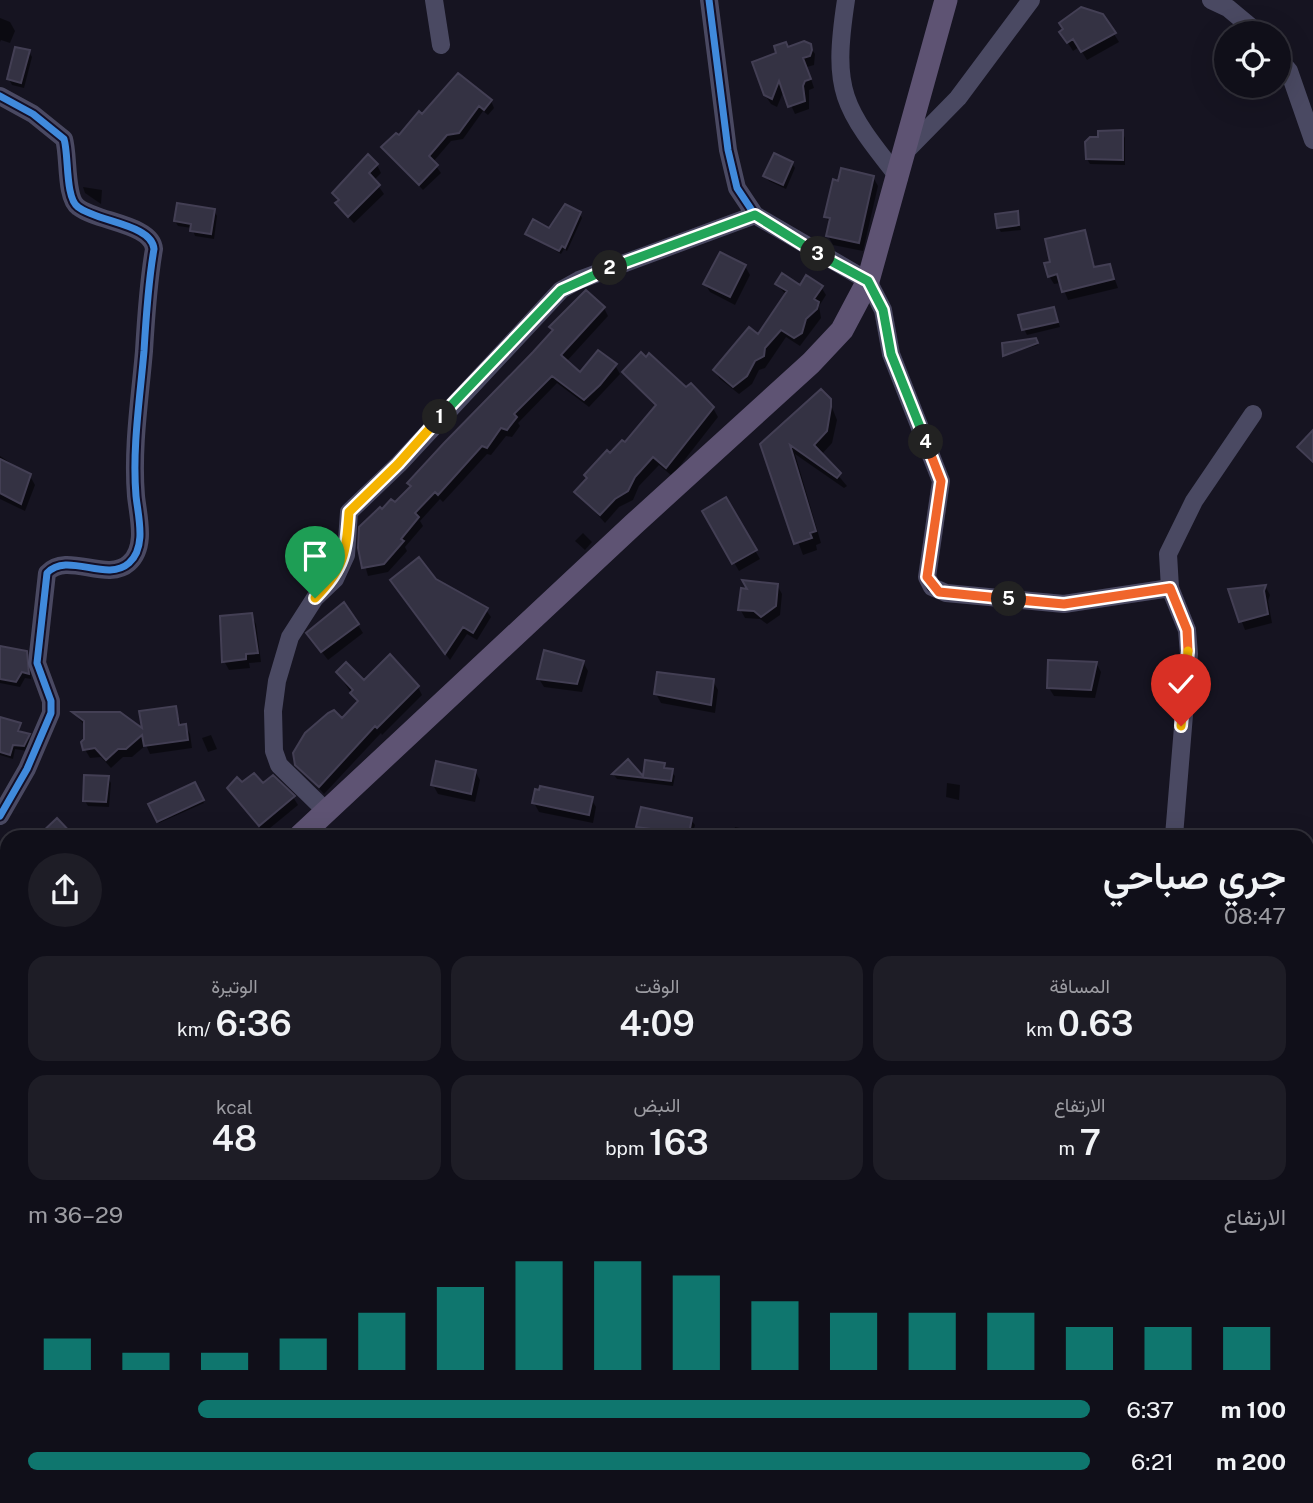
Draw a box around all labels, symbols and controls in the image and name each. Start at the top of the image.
map controls [1214,21,1291,98]
button: locate [1214,21,1291,98]
pin: 3 [800,236,836,272]
text: 3 [811,242,824,264]
pin: 2 [592,250,628,286]
text: 2 [603,256,616,278]
pin: 1 [422,400,458,434]
text: 1 [435,405,444,427]
pin: 4 [908,424,944,460]
text: 4 [919,430,932,452]
pin [285,526,345,598]
icon: arrive [296,537,334,575]
pin: 5 [992,582,1026,616]
text: 5 [1002,587,1015,609]
pin [1151,654,1211,726]
icon: check [1162,665,1200,703]
button: share [28,853,102,927]
text: جري صباحي [1103,853,1286,898]
text: 08:47 [1224,902,1286,929]
text: الوتيرة [211,975,258,997]
text: الوقت [635,975,679,997]
text: المسافة [1050,975,1110,997]
text: 6:36 [215,1003,292,1044]
text: 4:09 [619,1003,695,1044]
text: 0.63 [1058,1003,1133,1044]
text: /km [177,1018,215,1040]
text: km [1026,1018,1058,1040]
text: النبض [634,1094,681,1116]
text: الارتفاع [1054,1094,1105,1116]
text: kcal [216,1096,253,1118]
text: 48 [212,1118,257,1159]
text: 163 [649,1122,709,1163]
text: 7 [1079,1122,1101,1163]
text: bpm [605,1137,649,1159]
text: m [1058,1137,1079,1159]
text: 29–36 m [28,1201,123,1228]
text: الارتفاع [1224,1203,1286,1230]
text: 6:37 [1127,1396,1174,1423]
text: 100 m [1221,1396,1286,1423]
text: 6:21 [1131,1448,1174,1475]
text: 200 m [1216,1448,1286,1475]

